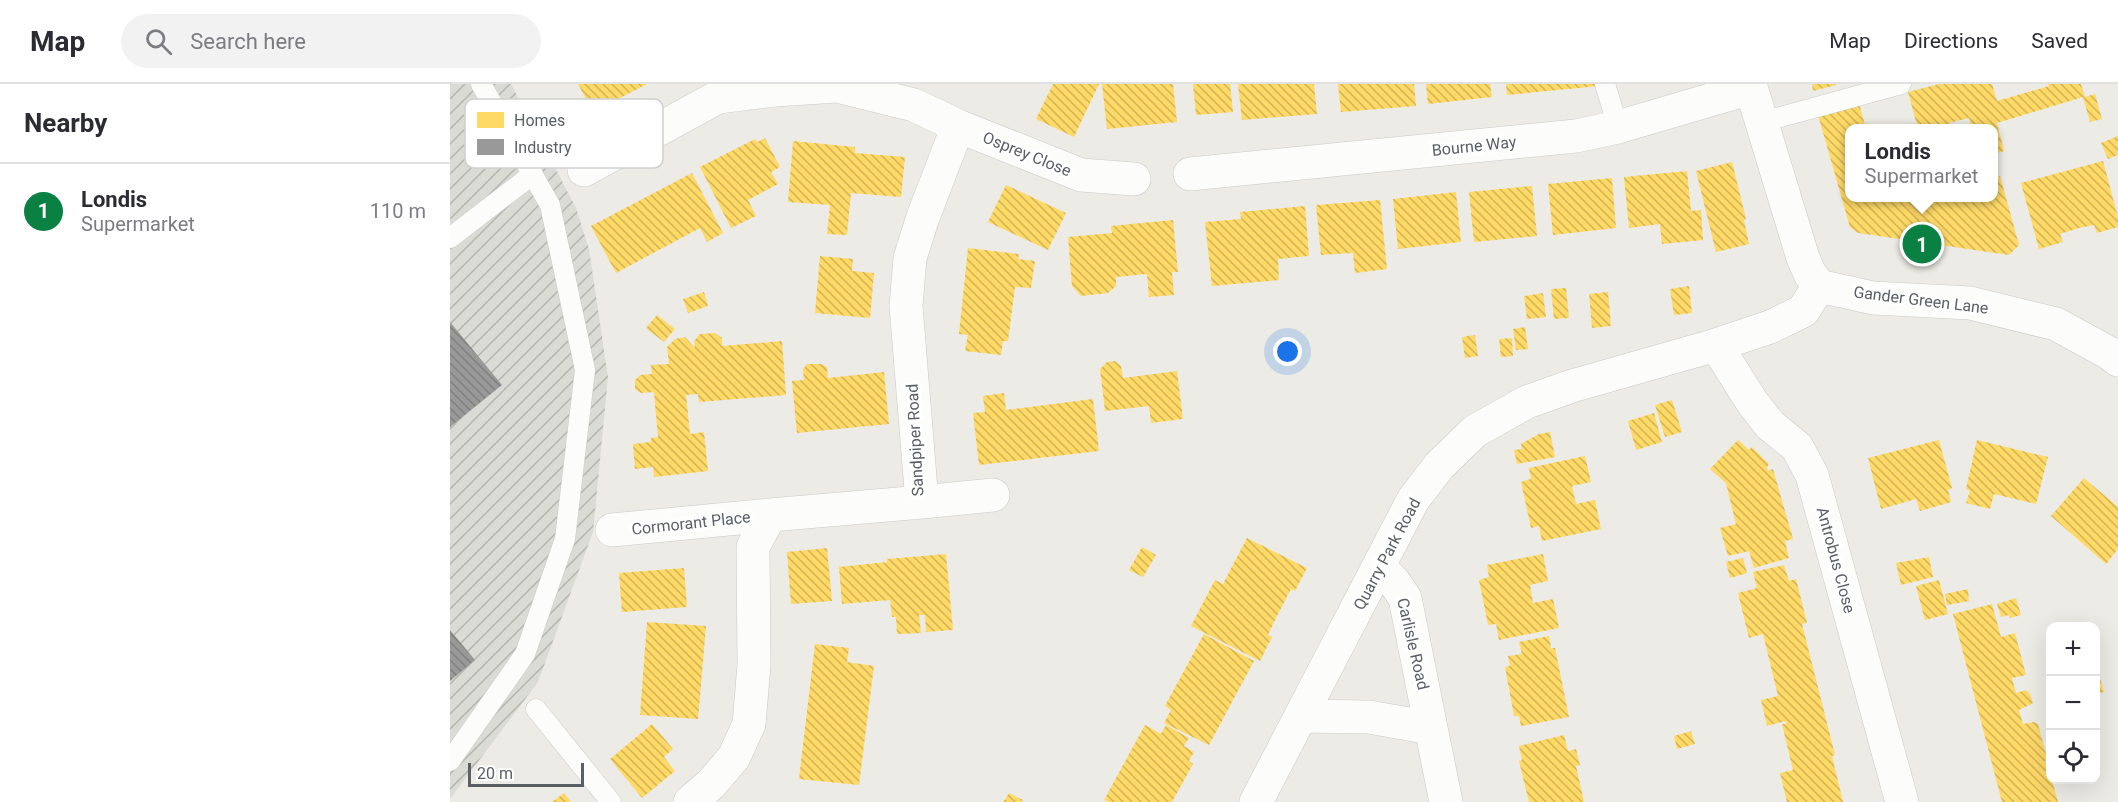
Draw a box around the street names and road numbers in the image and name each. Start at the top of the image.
street label: Osprey Close [980,128,1074,180]
street label: Bourne Way [1431,132,1518,160]
street label: Gander Green Lane [1852,282,1990,318]
street label: Sandpiper Road [903,383,927,497]
street label: Quarry Park Road [1350,495,1424,613]
street label: Antrobus Close [1813,505,1859,615]
street label: Cormorant Place [631,507,751,539]
street label: Carlisle Road [1393,596,1433,692]

